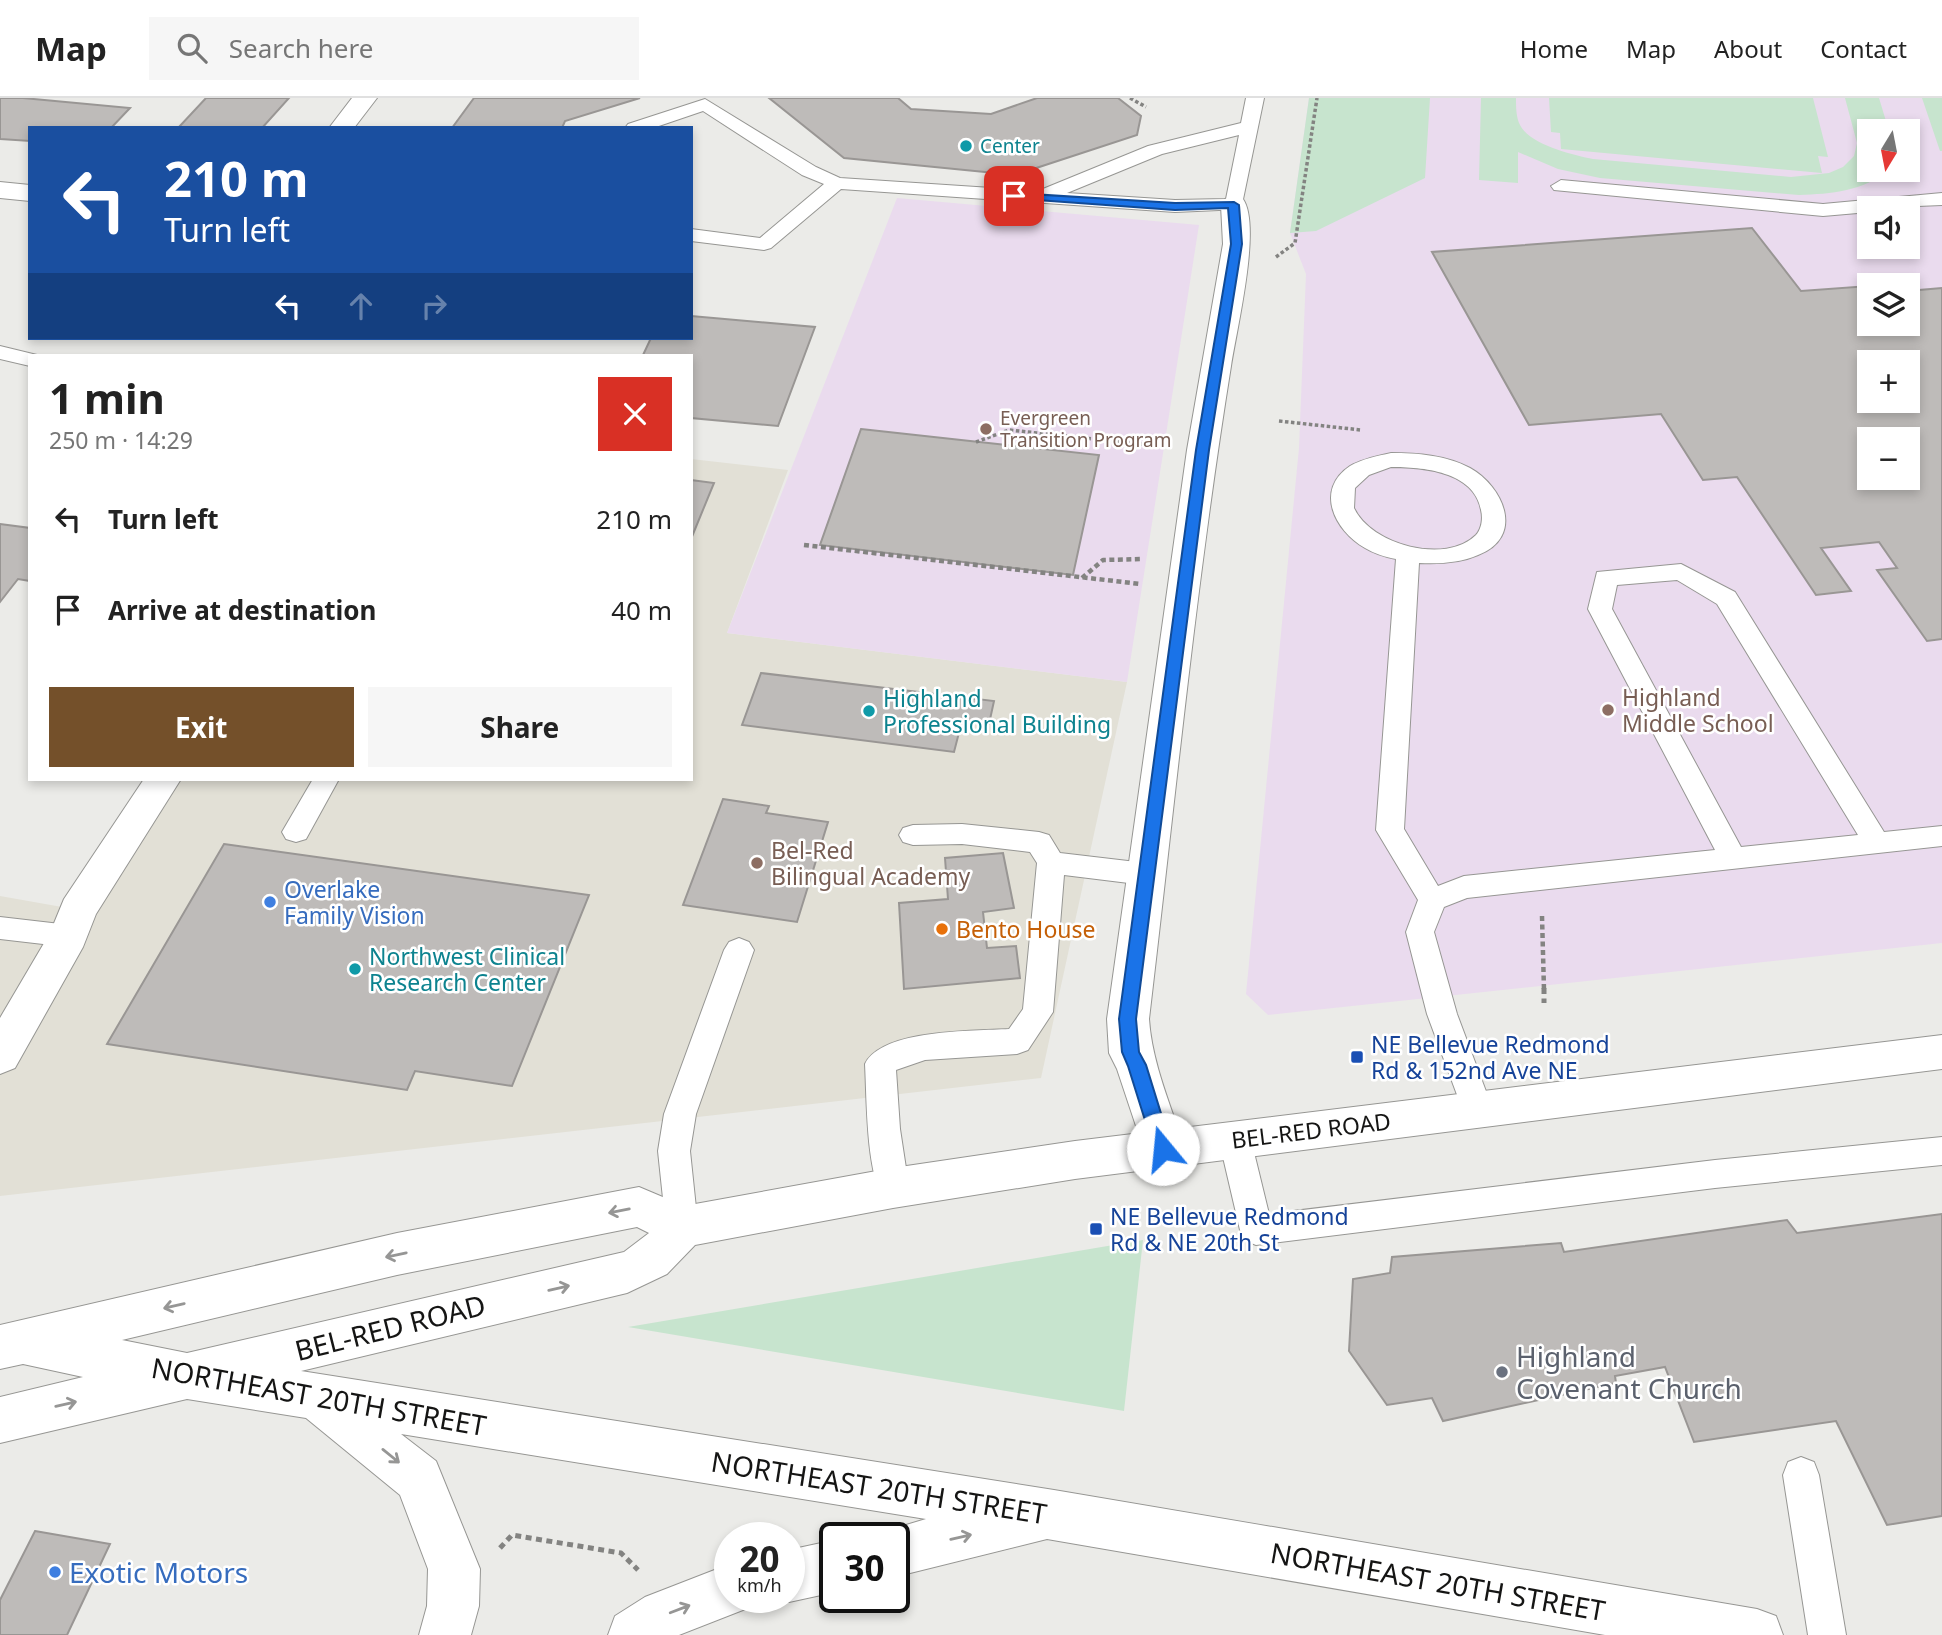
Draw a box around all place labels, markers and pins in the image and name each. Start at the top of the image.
place label: Center [980,133,1040,159]
marker: Center [958,138,974,154]
pin [984,166,1044,226]
place label: Evergreen Transition Program [1000,405,1171,453]
marker: Evergreen Transition Program [978,421,994,437]
place label: Highland Middle School [1622,681,1774,739]
place label: Highland Professional Building [883,682,1111,740]
marker: Highland Middle School [1600,702,1616,718]
marker: Highland Professional Building [861,703,877,719]
place label: Bel-Red Bilingual Academy [771,834,970,892]
marker: Bel-Red Bilingual Academy [749,855,765,871]
place label: Overlake Family Vision [284,873,425,931]
marker: Overlake Family Vision [262,894,278,910]
place label: Bento House [956,913,1096,945]
marker: Bento House [934,921,950,937]
place label: Northwest Clinical Research Center [369,940,565,998]
marker: Northwest Clinical Research Center [347,961,363,977]
place label: NE Bellevue Redmond Rd & 152nd Ave NE [1371,1028,1610,1086]
marker: NE Bellevue Redmond Rd & 152nd Ave NE [1349,1049,1365,1065]
place label: NE Bellevue Redmond Rd & NE 20th St [1110,1200,1349,1258]
marker: NE Bellevue Redmond Rd & NE 20th St [1088,1221,1104,1237]
place label: Highland Covenant Church [1516,1337,1742,1407]
marker: Highland Covenant Church [1494,1364,1510,1380]
place label: Exotic Motors [69,1553,248,1591]
marker: Exotic Motors [47,1564,63,1580]

